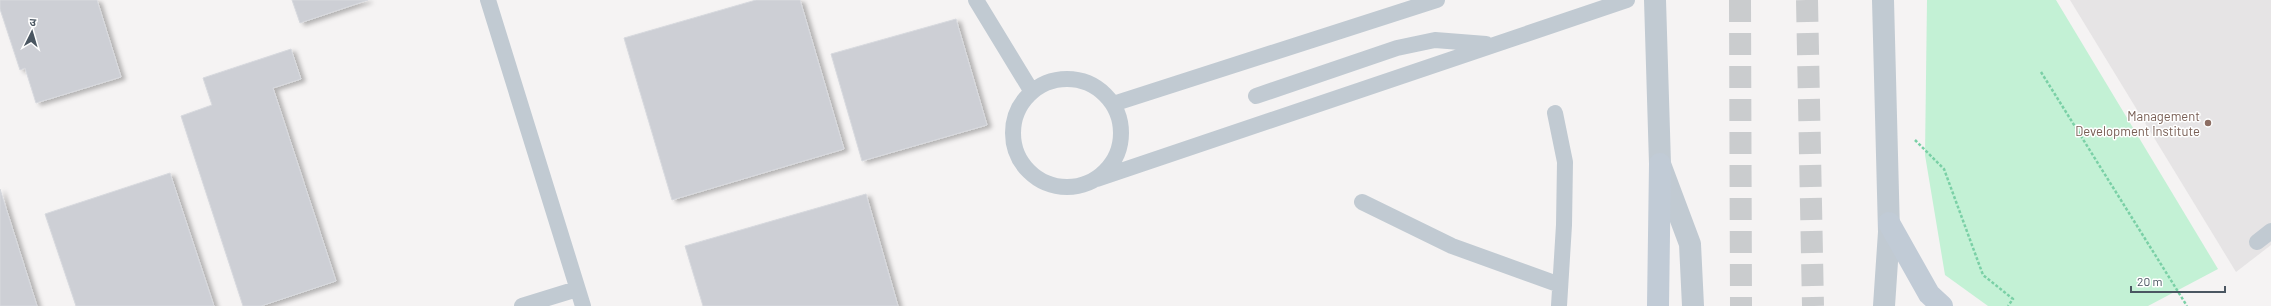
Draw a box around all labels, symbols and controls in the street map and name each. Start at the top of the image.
north arrow [12,12,52,52]
text: उ [29,15,37,28]
place label: Management Development Institute [2075,108,2200,139]
marker: Management Development Institute [2203,118,2213,128]
scale bar [2131,268,2225,294]
text: 20 m [2137,274,2163,288]

